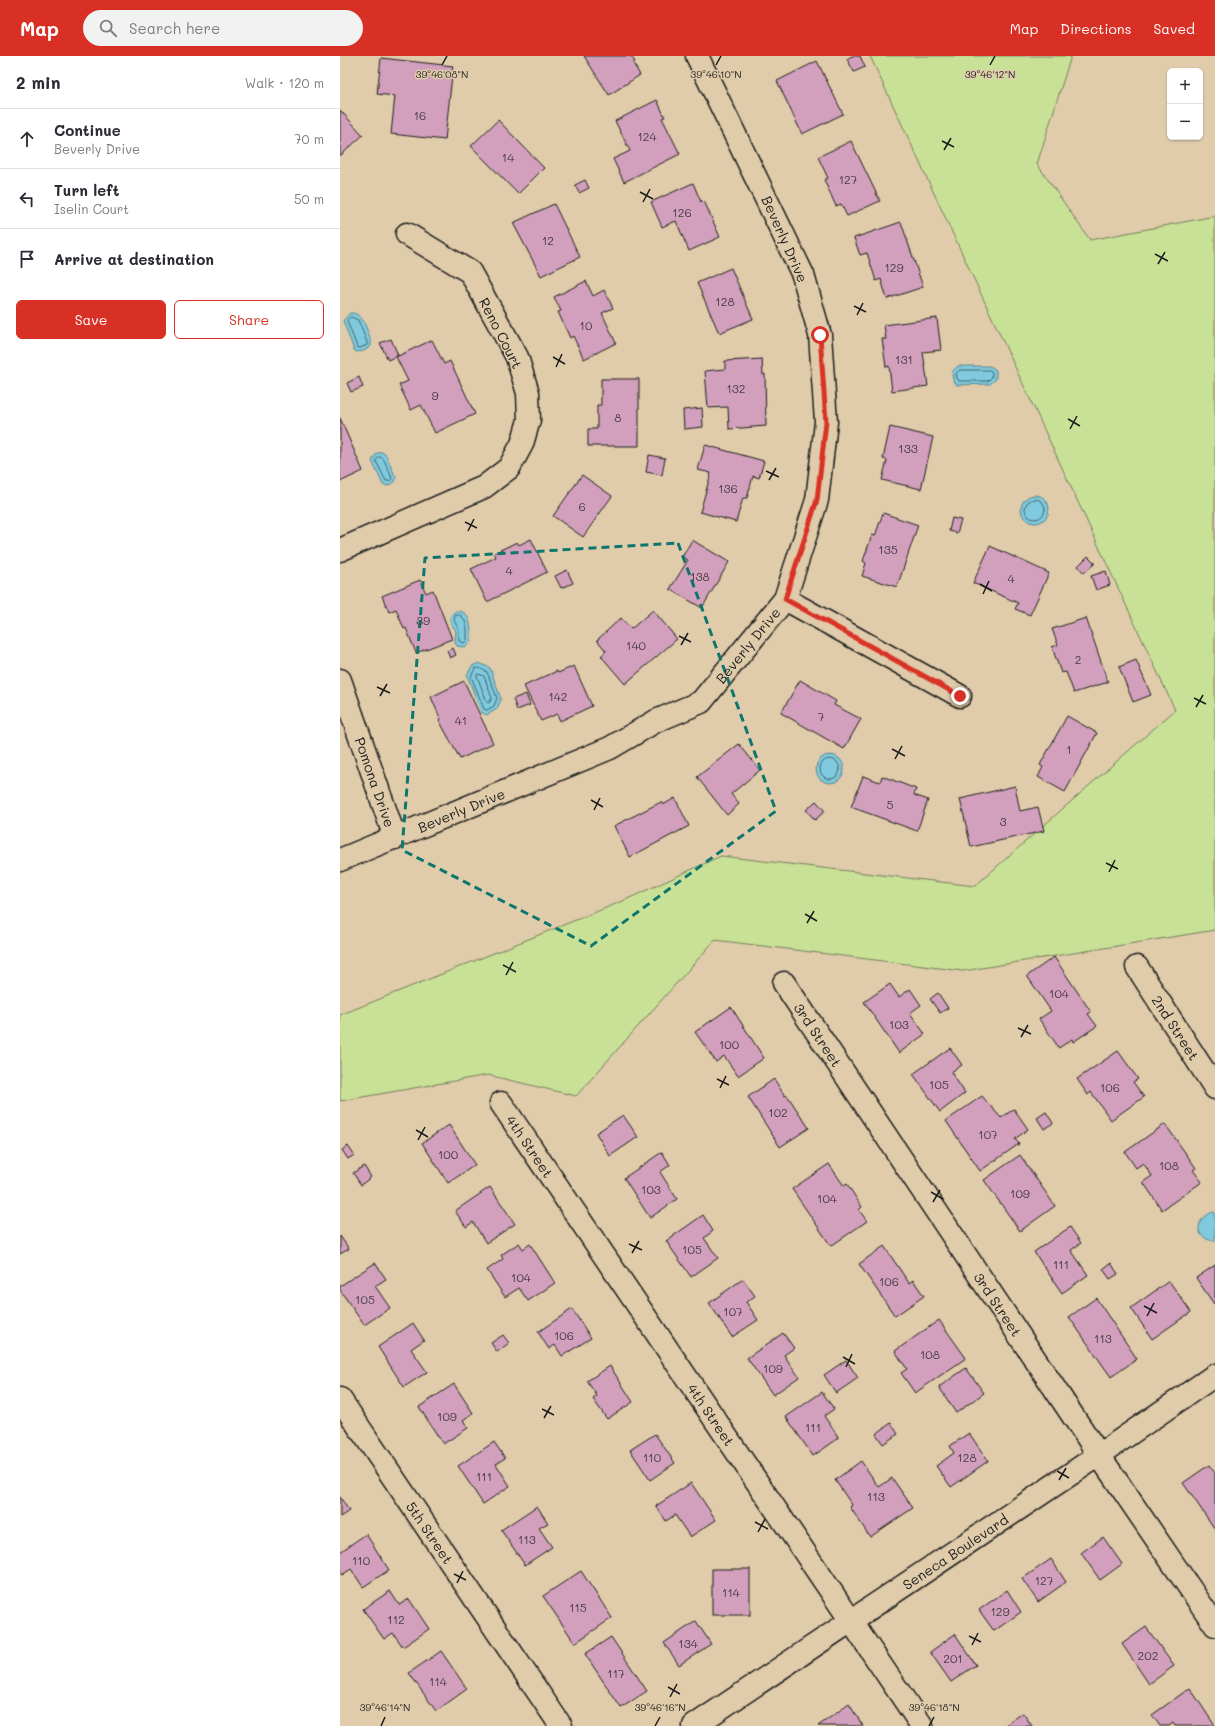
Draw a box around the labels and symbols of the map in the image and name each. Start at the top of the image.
text: 39°46'08"N [416,67,468,81]
text: 39°46'10"N [690,67,742,81]
text: 39°46'12"N [965,67,1015,81]
house number: 16 [414,107,426,123]
house number: 124 [637,128,657,144]
house number: 14 [502,149,514,165]
house number: 127 [839,171,858,187]
street label: Beverly Drive [757,193,813,285]
house number: 126 [672,204,692,220]
house number: 12 [542,232,554,248]
house number: 129 [884,259,904,275]
house number: 128 [715,293,735,309]
street label: Reno Court [475,294,527,372]
house number: 10 [580,317,593,333]
route start [811,326,829,344]
house number: 131 [895,351,913,367]
house number: 132 [726,380,746,396]
house number: 9 [431,387,439,403]
house number: 8 [614,409,622,425]
house number: 133 [898,440,918,456]
house number: 136 [718,480,738,496]
house number: 6 [578,498,586,514]
house number: 135 [878,541,898,557]
house number: 4 [505,562,513,578]
house number: 138 [690,568,710,584]
house number: 4 [1007,570,1015,586]
street label: Beverly Drive [711,603,784,687]
house number: 39 [416,612,430,628]
house number: 140 [626,637,647,653]
house number: 2 [1075,651,1081,667]
route end [951,687,969,705]
house number: 142 [548,688,568,704]
house number: 7 [818,708,825,724]
house number: 41 [455,712,467,728]
street label: Pomona Drive [351,734,400,830]
house number: 1 [1066,741,1072,757]
street label: Beverly Drive [414,783,508,836]
house number: 5 [887,796,894,812]
house number: 3 [999,813,1007,829]
house number: 104 [1049,985,1069,1001]
street label: 2nd Street [1148,991,1204,1064]
street label: 3rd Street [790,999,847,1070]
house number: 103 [889,1016,909,1032]
house number: 100 [719,1036,740,1052]
house number: 105 [929,1076,949,1092]
house number: 106 [1100,1079,1120,1095]
house number: 102 [768,1104,788,1120]
street label: 4th Street [502,1111,558,1181]
house number: 107 [978,1126,998,1142]
house number: 100 [438,1146,459,1162]
house number: 108 [1159,1157,1179,1173]
house number: 103 [641,1181,661,1197]
house number: 109 [1010,1185,1030,1201]
house number: 104 [817,1190,837,1206]
house number: 105 [682,1241,702,1257]
house number: 111 [1053,1256,1069,1272]
street label: 3rd Street [970,1268,1026,1340]
house number: 104 [511,1269,531,1285]
house number: 106 [879,1273,899,1289]
house number: 105 [355,1291,375,1307]
house number: 107 [723,1303,743,1319]
house number: 106 [554,1327,574,1343]
house number: 113 [1094,1330,1112,1346]
house number: 108 [920,1346,940,1362]
house number: 109 [763,1360,783,1376]
street label: 4th Street [684,1380,739,1449]
house number: 109 [437,1408,457,1424]
house number: 111 [805,1419,821,1435]
house number: 110 [643,1449,662,1465]
house number: 128 [957,1449,977,1465]
house number: 111 [476,1468,492,1484]
house number: 113 [867,1488,885,1504]
street label: 5th Street [402,1498,458,1567]
street label: Seneca Boulevard [898,1509,1012,1594]
house number: 113 [518,1531,536,1547]
house number: 110 [352,1552,371,1568]
house number: 127 [1035,1572,1054,1588]
house number: 114 [722,1584,740,1600]
house number: 115 [569,1599,587,1615]
house number: 129 [990,1603,1010,1619]
house number: 112 [387,1611,405,1627]
house number: 134 [678,1635,698,1651]
house number: 202 [1138,1647,1158,1663]
house number: 201 [943,1650,963,1666]
house number: 117 [607,1665,625,1681]
house number: 114 [429,1673,447,1689]
text: 39°46'14"N [360,1700,411,1714]
text: 39°46'16"N [634,1700,686,1714]
text: 39°46'18"N [908,1700,960,1714]

